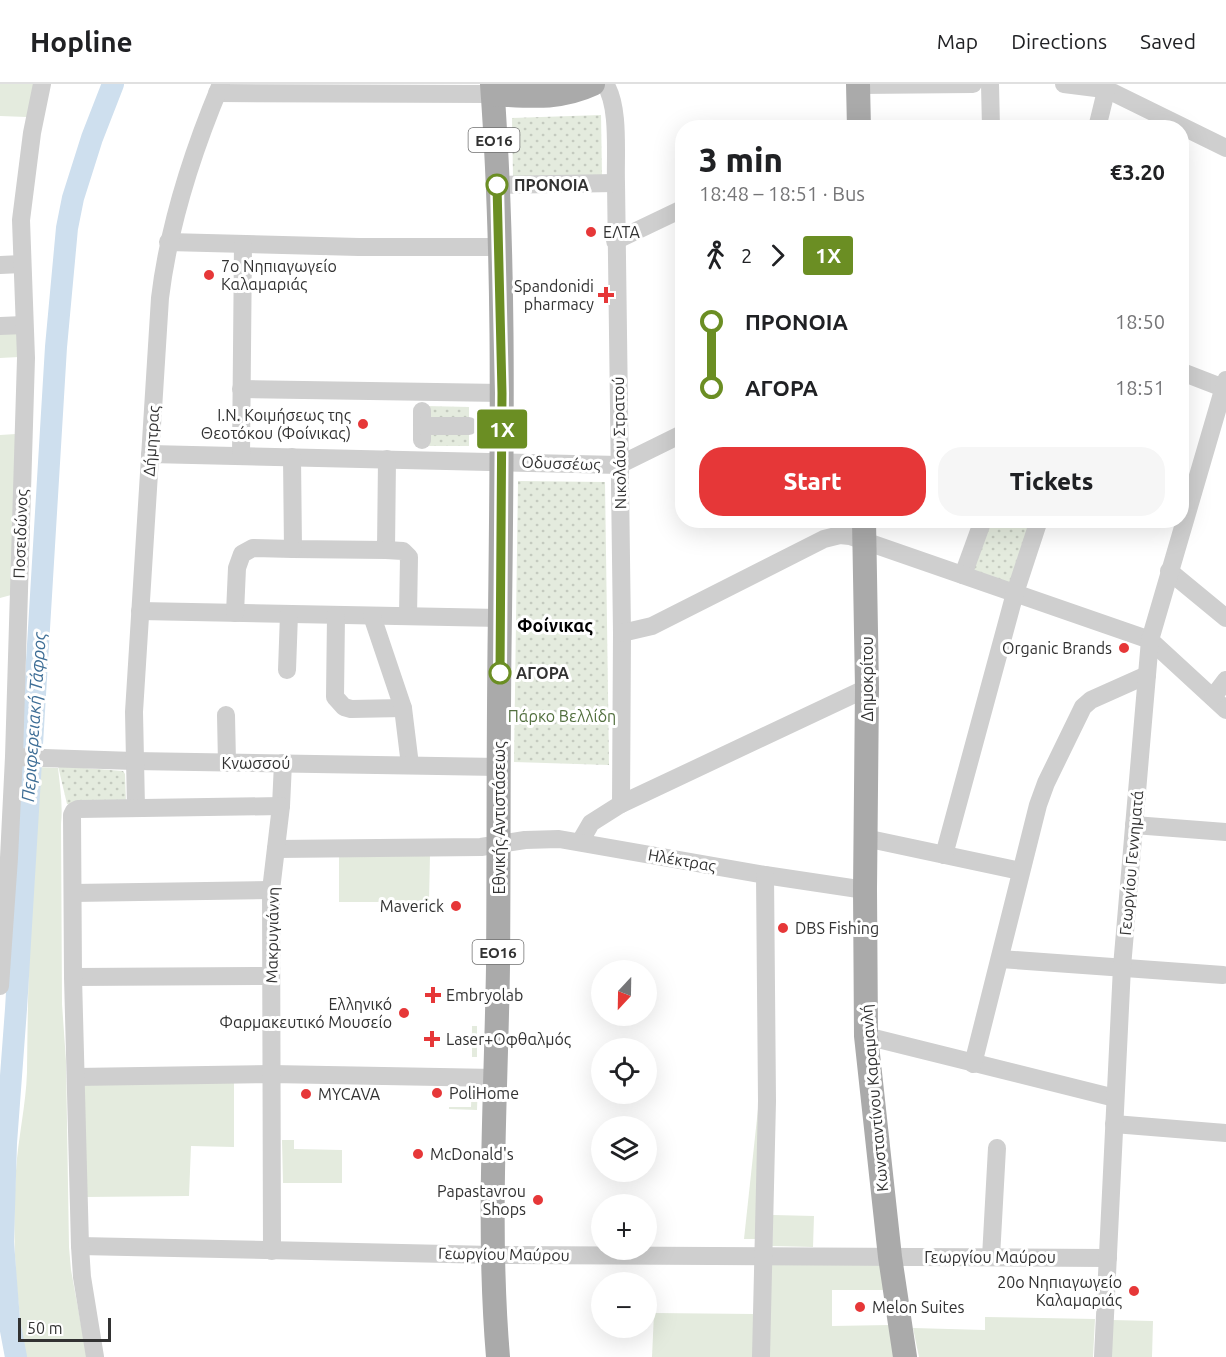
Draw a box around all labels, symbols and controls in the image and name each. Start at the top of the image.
text: Hopline [30,26,133,57]
text: Map [937,29,978,53]
text: Directions [1011,29,1107,53]
text: Saved [1140,29,1196,53]
road number: ΕΟ16 [468,128,520,152]
text: 3 min [699,141,783,178]
text: €3.20 [1110,159,1165,184]
marker: ΠΡΟΝΟΙΑ [486,174,508,196]
place label: ΠΡΟΝΟΙΑ [514,176,590,194]
text: 18:48 – 18:51 · Bus [699,182,865,205]
place label: ΕΛΤΑ [603,223,641,241]
marker: ΕΛΤΑ [584,225,598,239]
icon: walk [699,239,732,272]
icon: forward [761,239,794,272]
text: 1Χ [815,243,841,267]
text: 2 [741,244,752,267]
place label: 7ο Νηπιαγωγείο Καλαμαριάς [221,257,337,294]
marker: 7ο Νηπιαγωγείο Καλαμαριάς [202,268,216,282]
place label: Spandonidi pharmacy [514,277,594,313]
marker: Spandonidi pharmacy [599,288,613,302]
text: ΠΡΟΝΟΙΑ [745,309,848,334]
text: 18:50 [1115,310,1165,333]
text: ΑΓΟΡΑ [745,375,818,400]
street label: Νικολάου Στρατού [609,376,629,510]
text: 18:51 [1115,376,1165,399]
street label: Δήμητρας [140,405,163,477]
place label: Ι.Ν. Κοιμήσεως της Θεοτόκου (Φοίνικας) [201,406,351,443]
line badge: 1Χ [475,410,529,448]
marker: Ι.Ν. Κοιμήσεως της Θεοτόκου (Φοίνικας) [356,417,370,431]
text: 1Χ [489,417,515,441]
button: Start [699,447,926,516]
button: Tickets [938,447,1165,516]
street label: Οδυσσέως [521,453,601,474]
street label: Ποσειδώνος [9,489,32,579]
district label: Φοίνικας [517,615,593,636]
water label: Περιφερειακή Τάφρος [17,630,50,802]
street label: Δημοκρίτου [858,636,876,722]
place label: Organic Brands [1002,639,1112,657]
marker: Organic Brands [1117,641,1131,655]
marker: ΑΓΟΡΑ [489,662,511,684]
place label: ΑΓΟΡΑ [516,664,570,682]
park label: Πάρκο Βελλίδη [508,707,616,725]
street label: Εθνικής Αντιστάσεως [490,742,509,894]
street label: Κνωσσού [222,754,290,772]
street label: Γεωργίου Γεννηματά [1116,789,1146,936]
street label: Ηλέκτρας [646,845,717,876]
street label: Μακρυγιάννη [262,887,282,983]
place label: Maverick [380,897,444,915]
marker: Maverick [449,899,463,913]
place label: DBS Fishing [795,919,879,937]
marker: DBS Fishing [776,921,790,935]
road number: ΕΟ16 [472,940,524,964]
north arrow [591,960,657,1026]
map controls [591,960,657,1338]
marker: Embryolab [424,986,442,1004]
place label: Embryolab [446,986,523,1004]
place label: Ελληνικό Φαρμακευτικό Μουσείο [219,995,392,1031]
street label: Κωνσταντίνου Καραμανλή [857,1004,891,1192]
marker: Ελληνικό Φαρμακευτικό Μουσείο [397,1006,411,1020]
marker: Laser+Οφθαλμός [423,1030,441,1048]
place label: Laser+Οφθαλμός [446,1030,571,1049]
button: locate [591,1038,657,1104]
place label: PoliHome [449,1084,519,1102]
place label: MYCAVA [318,1085,381,1103]
marker: PoliHome [430,1086,444,1100]
marker: MYCAVA [299,1087,313,1101]
button: layers [591,1116,657,1182]
place label: McDonald's [430,1145,514,1163]
marker: McDonald's [411,1147,425,1161]
place label: Papastavrou Shops [437,1182,526,1218]
marker: Papastavrou Shops [531,1193,545,1207]
button: + [591,1194,657,1260]
street label: Γεωργίου Μαύρου [438,1244,570,1264]
street label: Γεωργίου Μαύρου [924,1248,1056,1266]
button: − [591,1272,657,1338]
place label: 20ο Νηπιαγωγείο Καλαμαριάς [997,1273,1122,1310]
marker: 20ο Νηπιαγωγείο Καλαμαριάς [1127,1284,1141,1298]
place label: Melon Suites [872,1298,965,1316]
marker: Melon Suites [853,1300,867,1314]
scale bar [18,1315,111,1342]
text: 50 m [27,1319,63,1337]

